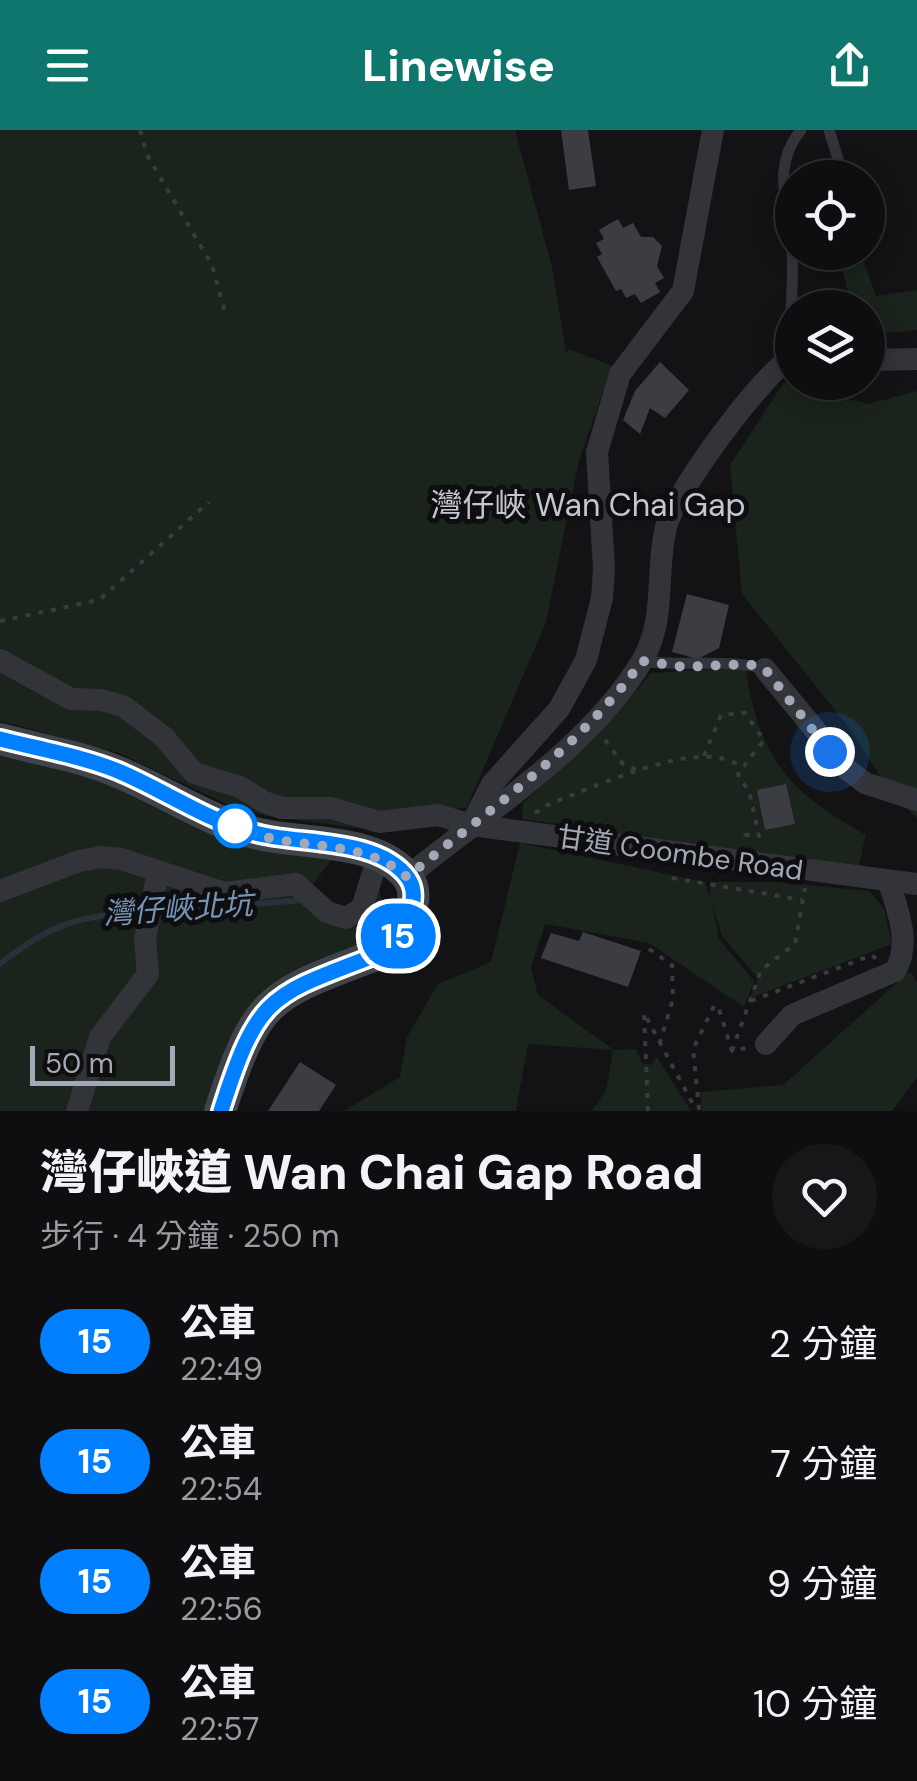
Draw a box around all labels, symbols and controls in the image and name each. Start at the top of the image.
text: Linewise [362,36,555,95]
icon: menu [40,38,95,93]
icon: share [822,38,877,93]
map controls [775,160,885,400]
button: locate [775,160,885,270]
button: layers [775,290,885,400]
district label: 灣仔峽 Wan Chai Gap [431,484,745,526]
your location [805,727,855,777]
unlabelled marker [214,805,256,847]
street label: 甘道 Coombe Road [555,818,805,889]
water label: 灣仔峽北坑 [102,884,258,933]
line badge: 15 [353,904,443,968]
text: 15 [381,913,415,959]
scale bar [30,1041,175,1086]
text: 50 m [45,1045,114,1082]
text: 灣仔峽道 Wan Chai Gap Road [40,1141,703,1204]
button: heart [772,1144,877,1249]
text: 步行 · 4 分鐘 · 250 m [40,1215,340,1257]
text: 公車 [180,1298,256,1348]
text: 15 [78,1318,112,1364]
text: 2 分鐘 [769,1319,877,1369]
text: 22:49 [180,1348,263,1390]
text: 公車 [180,1418,256,1468]
text: 15 [78,1438,112,1484]
text: 7 分鐘 [771,1439,877,1489]
text: 22:54 [180,1468,262,1510]
text: 公車 [180,1538,256,1588]
text: 15 [78,1558,112,1604]
text: 9 分鐘 [767,1559,877,1609]
text: 22:56 [180,1588,263,1630]
text: 公車 [180,1658,256,1708]
text: 15 [78,1678,112,1724]
text: 10 分鐘 [753,1679,877,1729]
text: 22:57 [180,1708,259,1750]

